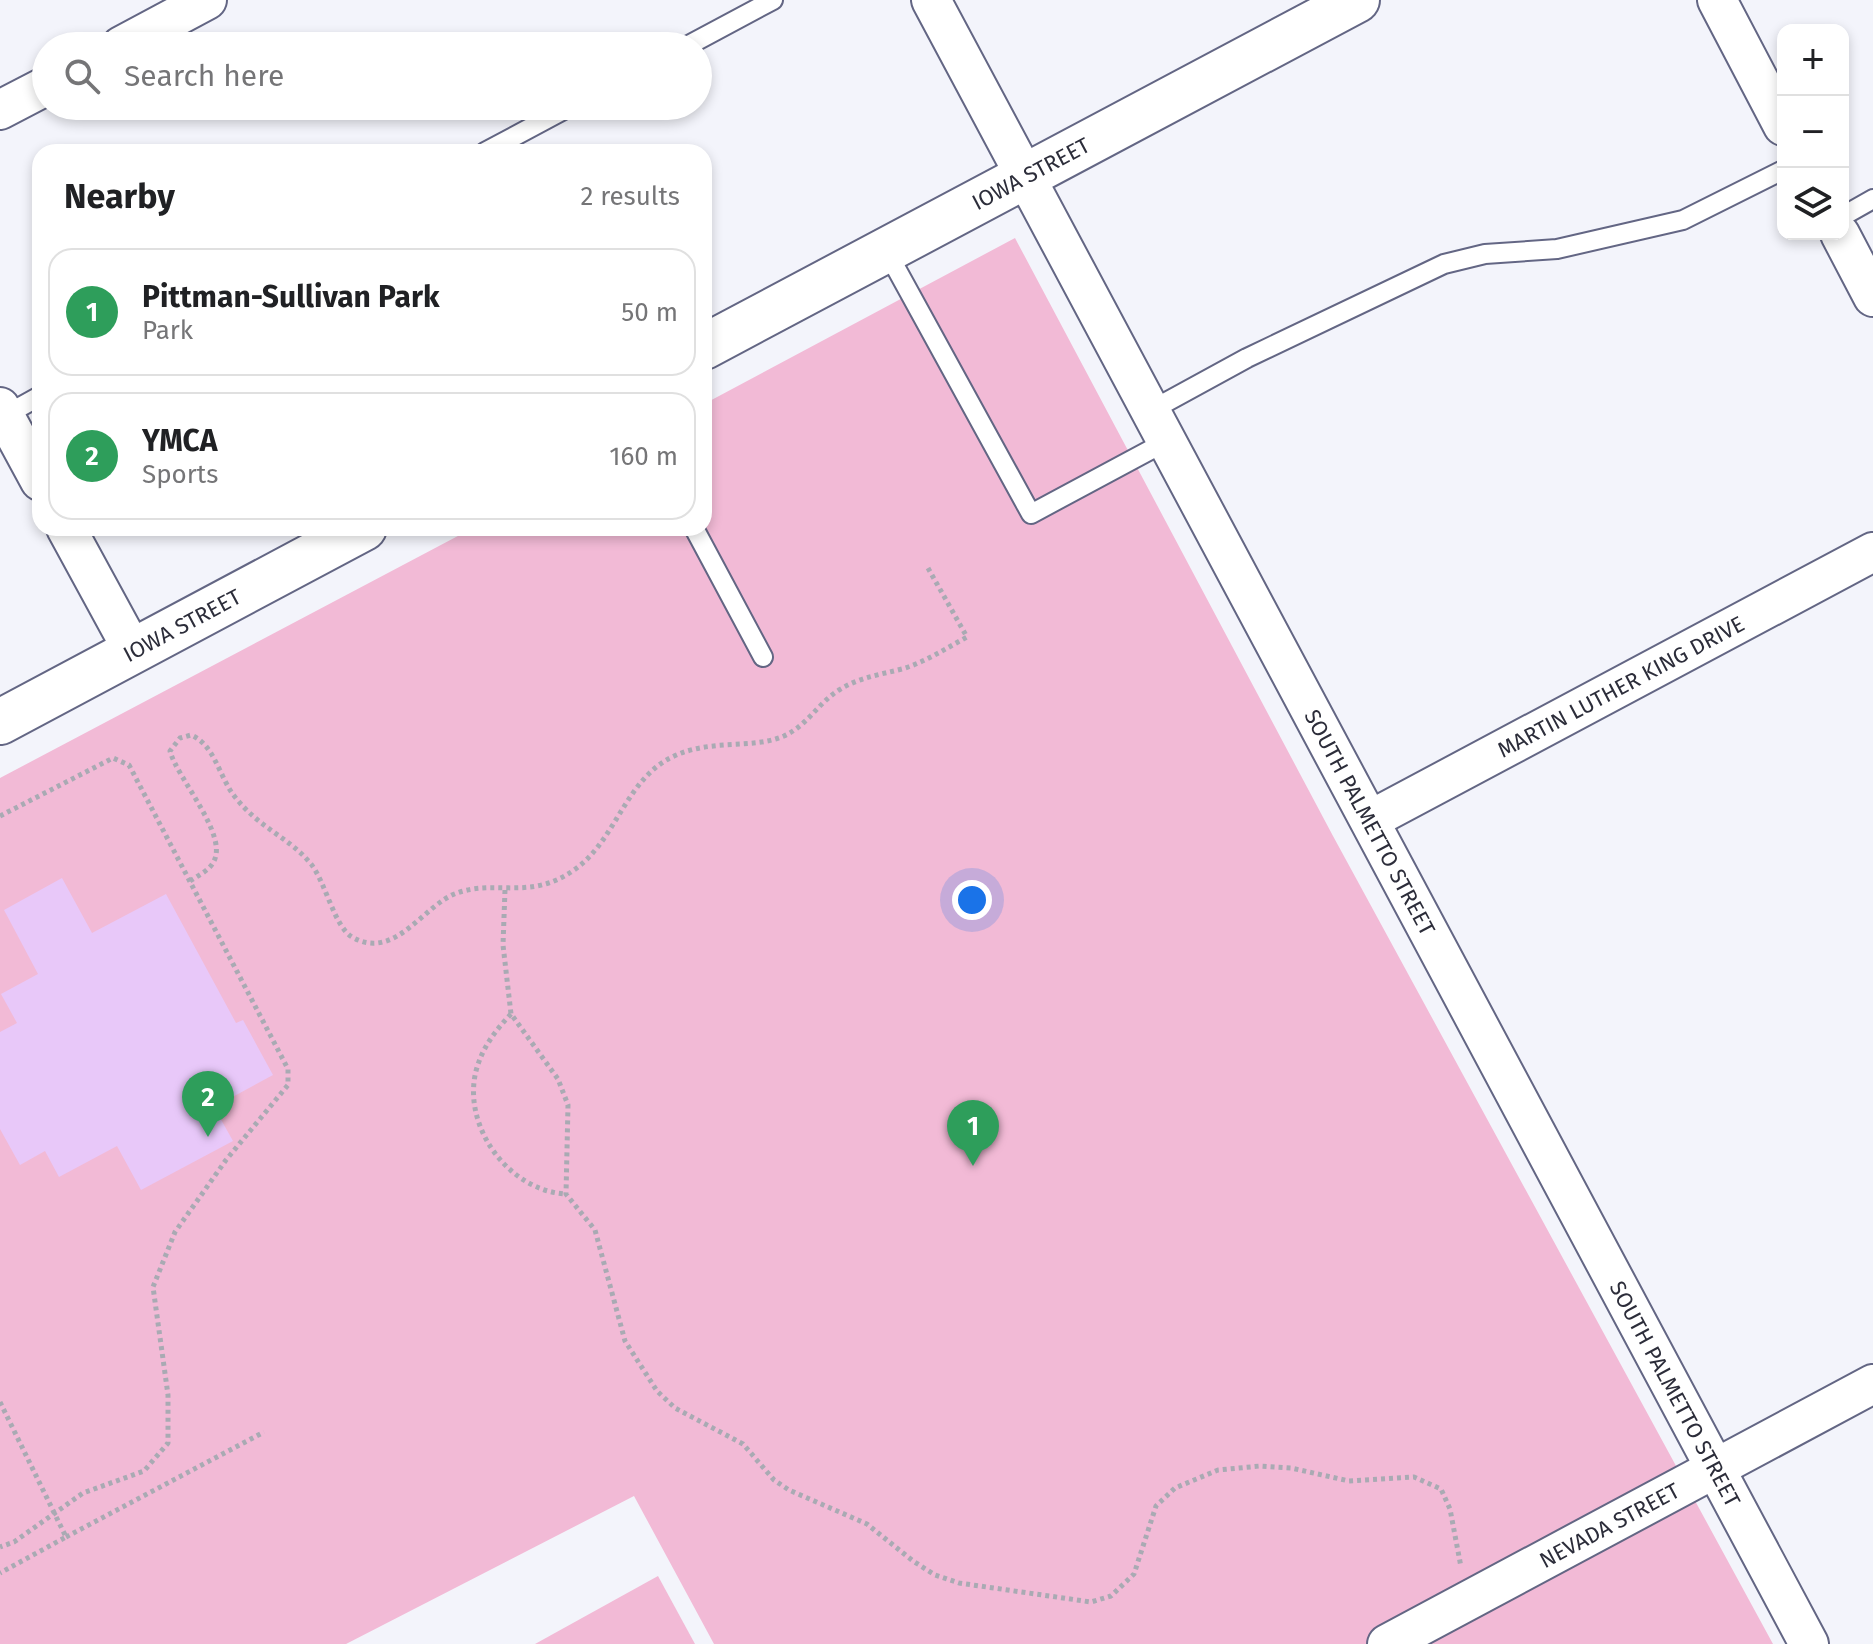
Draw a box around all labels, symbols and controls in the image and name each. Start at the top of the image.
map controls [1777,24,1849,240]
button: + [1777,24,1849,96]
search box [32,32,712,120]
icon: search [60,54,104,98]
text: Search here [124,58,284,94]
button: − [1777,96,1849,168]
street label: IOWA STREET [967,131,1095,216]
button: layers [1777,168,1849,240]
text: Nearby [64,176,175,217]
text: 2 results [580,181,680,212]
text: Pittman-Sullivan Park [142,279,439,315]
text: 1 [86,297,98,328]
text: 50 m [621,297,678,328]
text: Park [142,315,193,346]
text: YMCA [142,423,217,459]
text: 2 [85,441,99,472]
text: 160 m [609,441,678,472]
text: Sports [142,459,218,490]
street label: IOWA STREET [119,583,246,668]
street label: MARTIN LUTHER KING DRIVE [1493,610,1749,764]
street label: SOUTH PALMETTO STREET [1298,705,1441,940]
your location [952,880,992,920]
pin: 2 [182,1071,234,1137]
pin: 1 [947,1100,999,1166]
street label: SOUTH PALMETTO STREET [1604,1276,1746,1512]
street label: NEVADA STREET [1535,1477,1685,1574]

